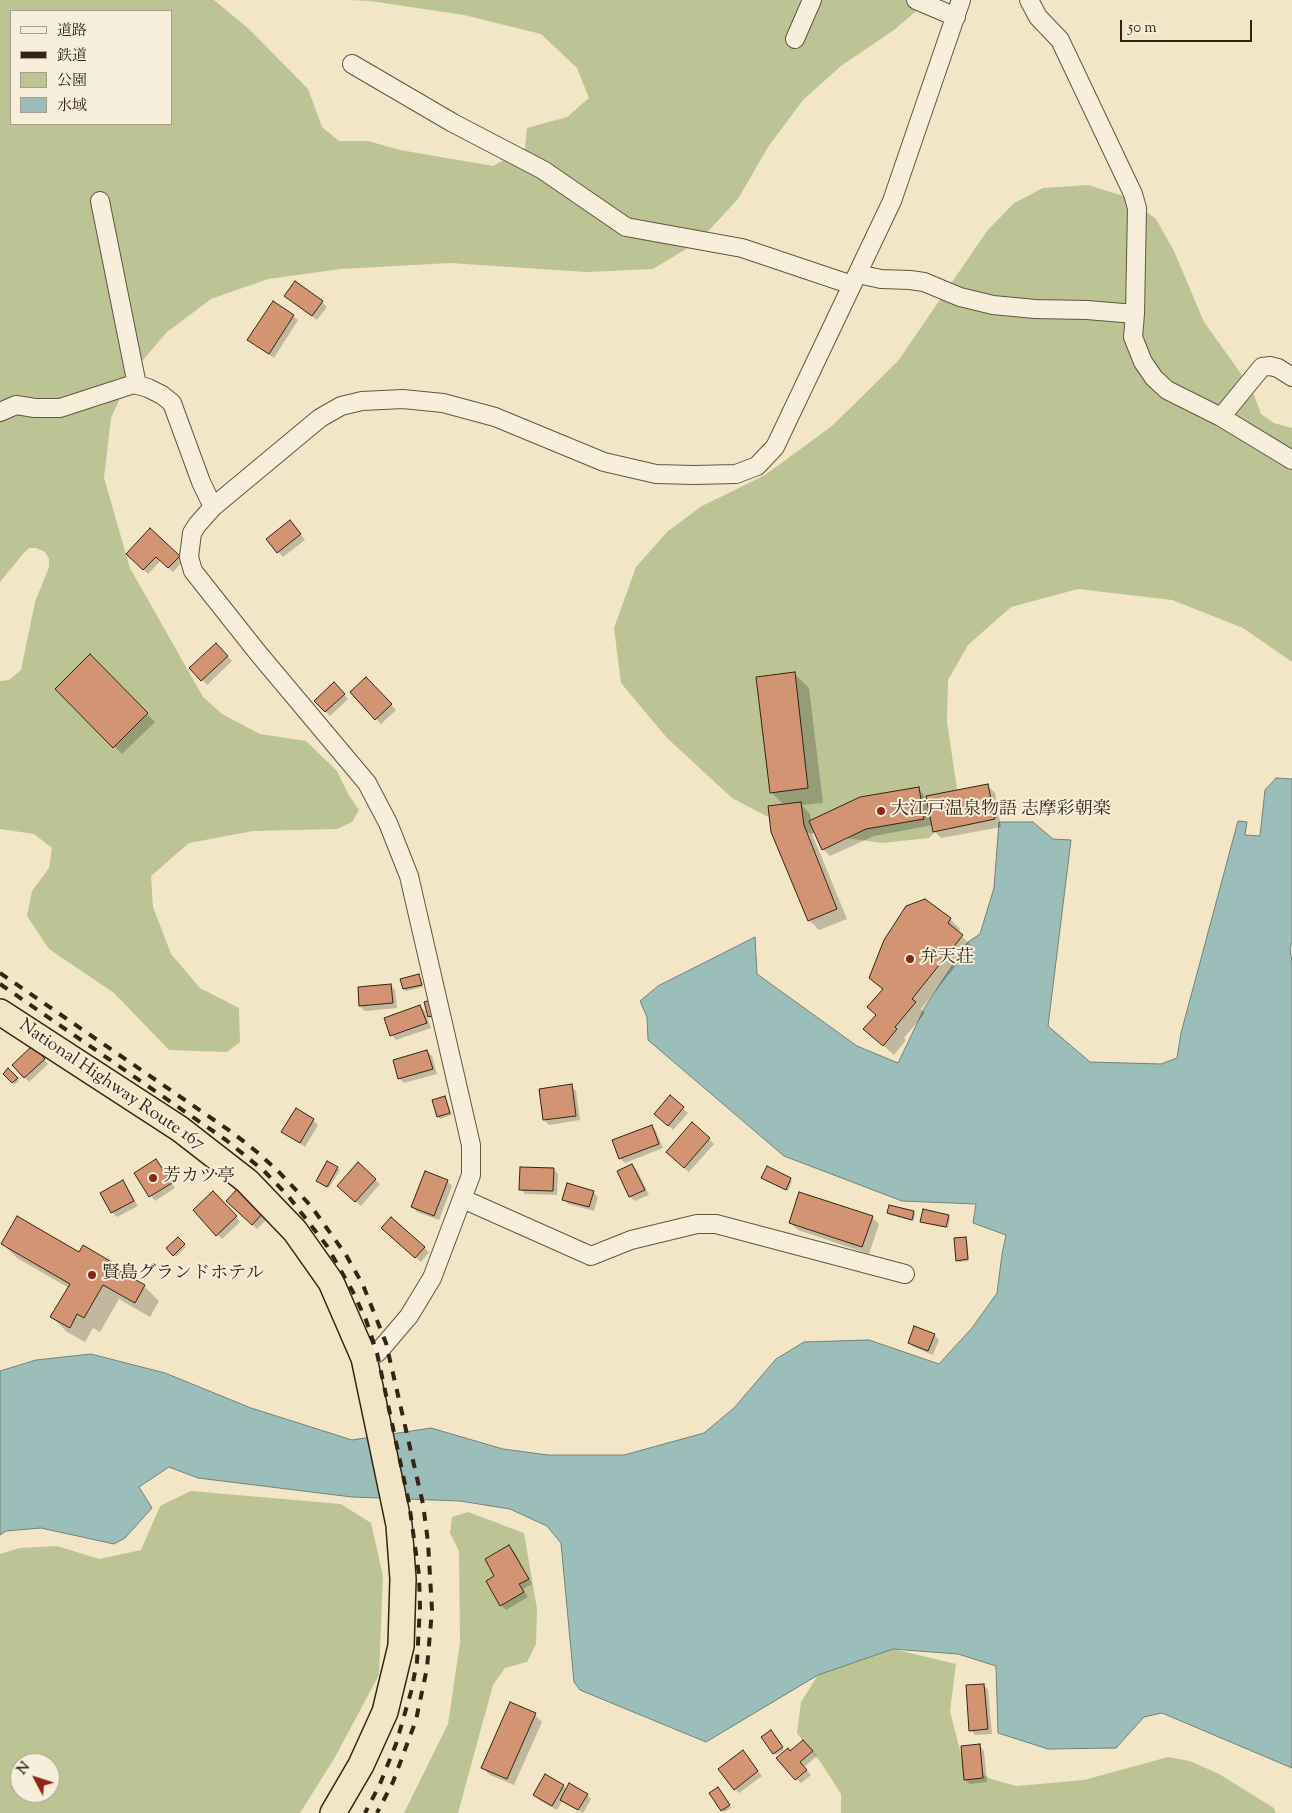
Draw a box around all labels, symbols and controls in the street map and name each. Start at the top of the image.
legend [10,10,172,125]
scale bar [1122,10,1254,42]
text: 50 m [1128,18,1157,39]
text: 道路 [57,21,87,42]
text: 鉄道 [57,46,87,67]
text: 公園 [57,71,87,92]
text: 水域 [57,96,87,117]
place label: 大江戸温泉物語 志摩彩朝楽 [891,800,1111,822]
marker: 大江戸温泉物語 志摩彩朝楽 [875,805,887,817]
place label: 弁天荘 [920,948,974,970]
marker: 弁天荘 [904,953,916,965]
street label: National Highway Route 167 [14,1016,208,1156]
place label: 芳カツ亭 [163,1167,235,1189]
marker: 芳カツ亭 [147,1172,159,1184]
place label: 賢島グランドホテル [102,1264,264,1286]
marker: 賢島グランドホテル [86,1269,98,1281]
north arrow [10,1753,60,1803]
text: N [13,1758,36,1780]

